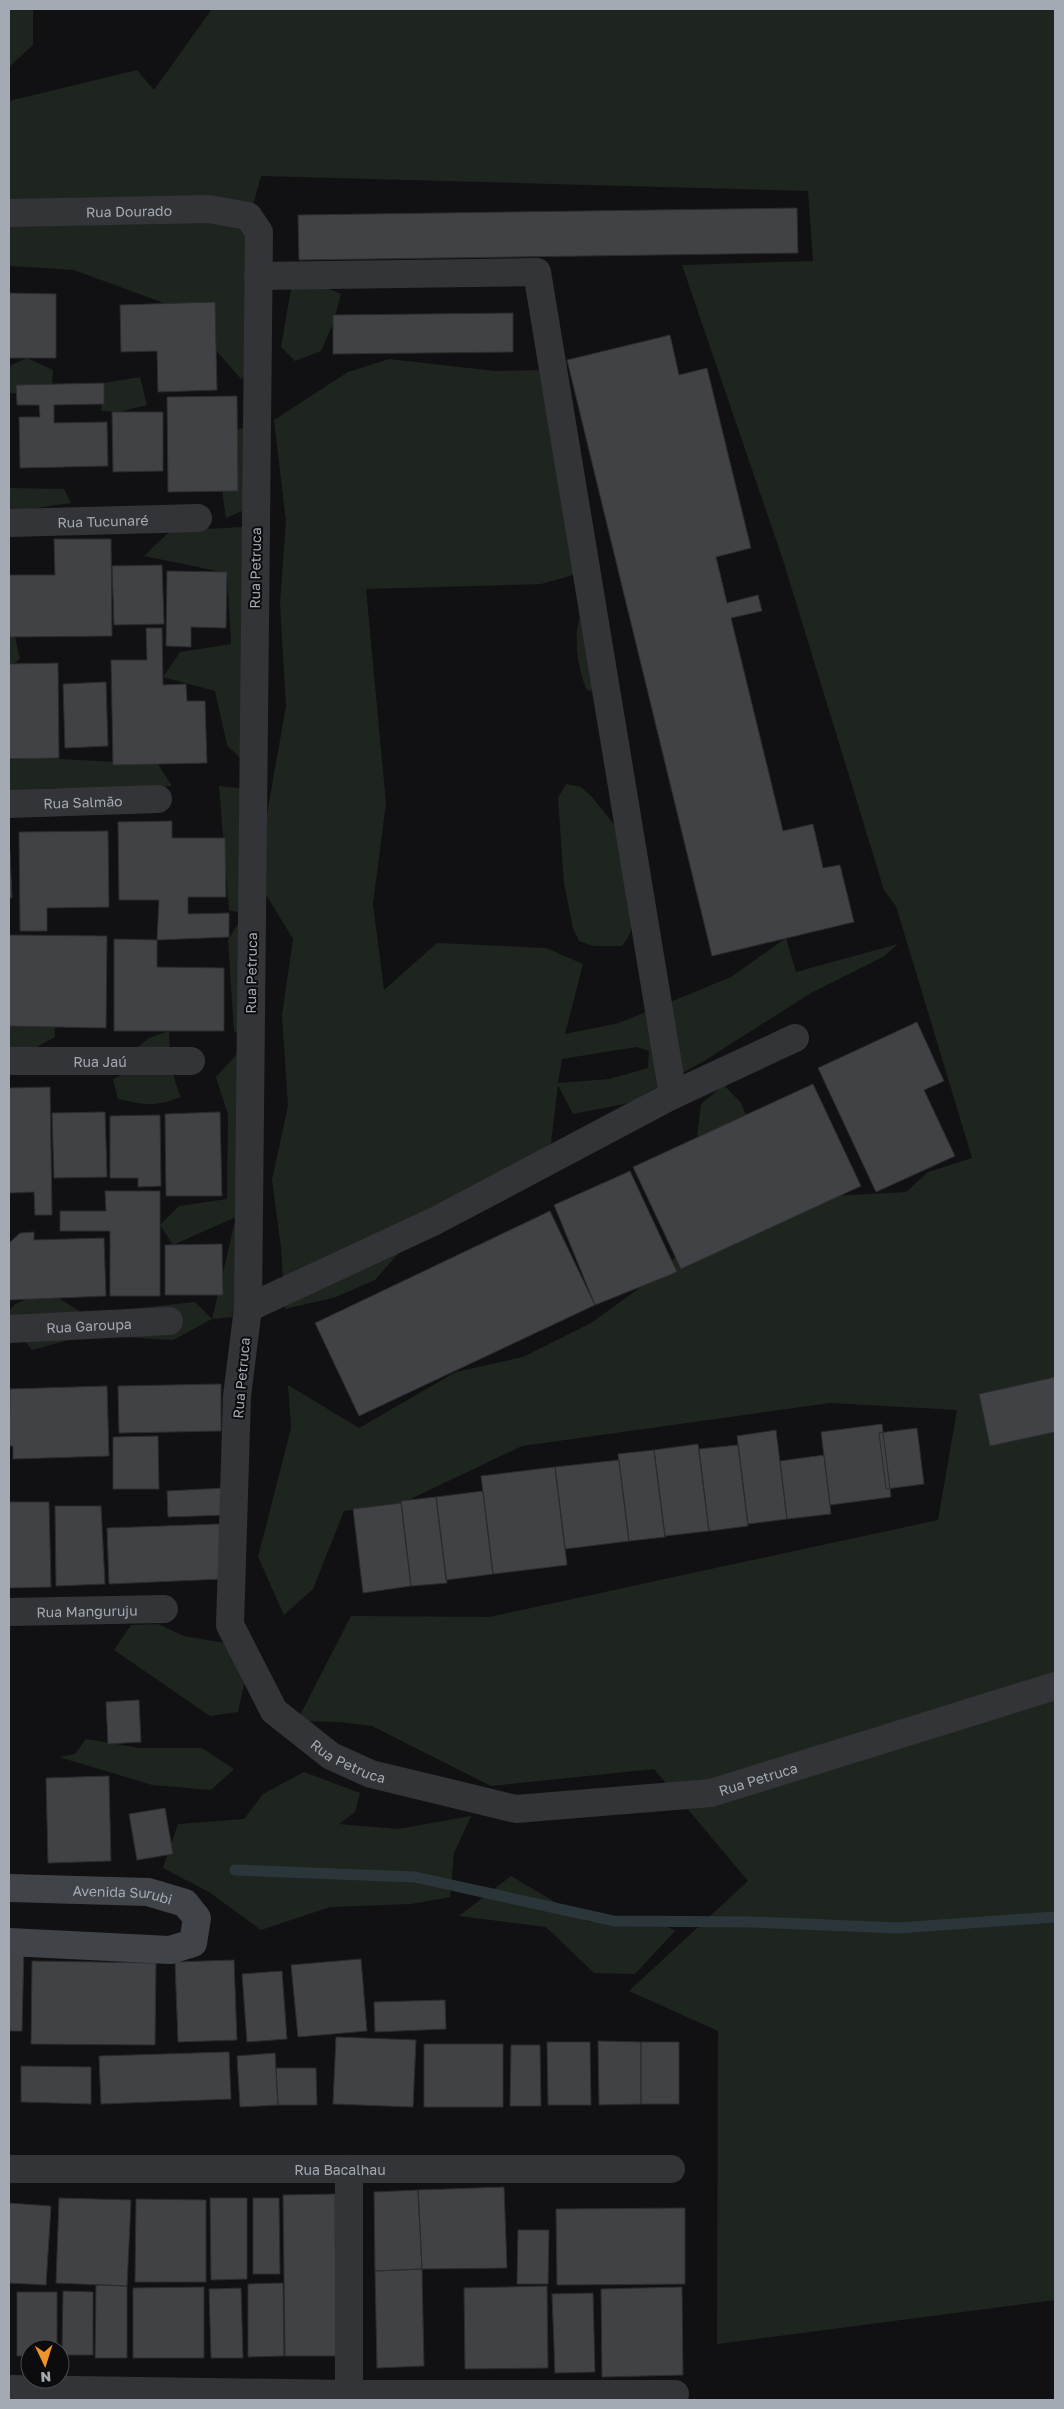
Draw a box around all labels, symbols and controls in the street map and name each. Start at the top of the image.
street label: Rua Dourado [86,201,172,220]
street label: Rua Tucunaré [57,511,149,530]
street label: Rua Petruca [246,527,264,609]
street label: Rua Salmão [43,792,123,811]
street label: Rua Petruca [242,932,260,1014]
street label: Rua Jaú [73,1053,127,1070]
street label: Rua Garoupa [46,1314,132,1336]
street label: Rua Petruca [229,1337,253,1419]
street label: Rua Manguruju [36,1601,138,1620]
street label: Rua Petruca [308,1735,387,1786]
street label: Rua Petruca [717,1758,799,1799]
street label: Avenida Surubi [72,1881,175,1907]
street label: Rua Bacalhau [294,2161,386,2178]
north arrow [20,2339,70,2389]
text: N [40,2369,52,2386]

